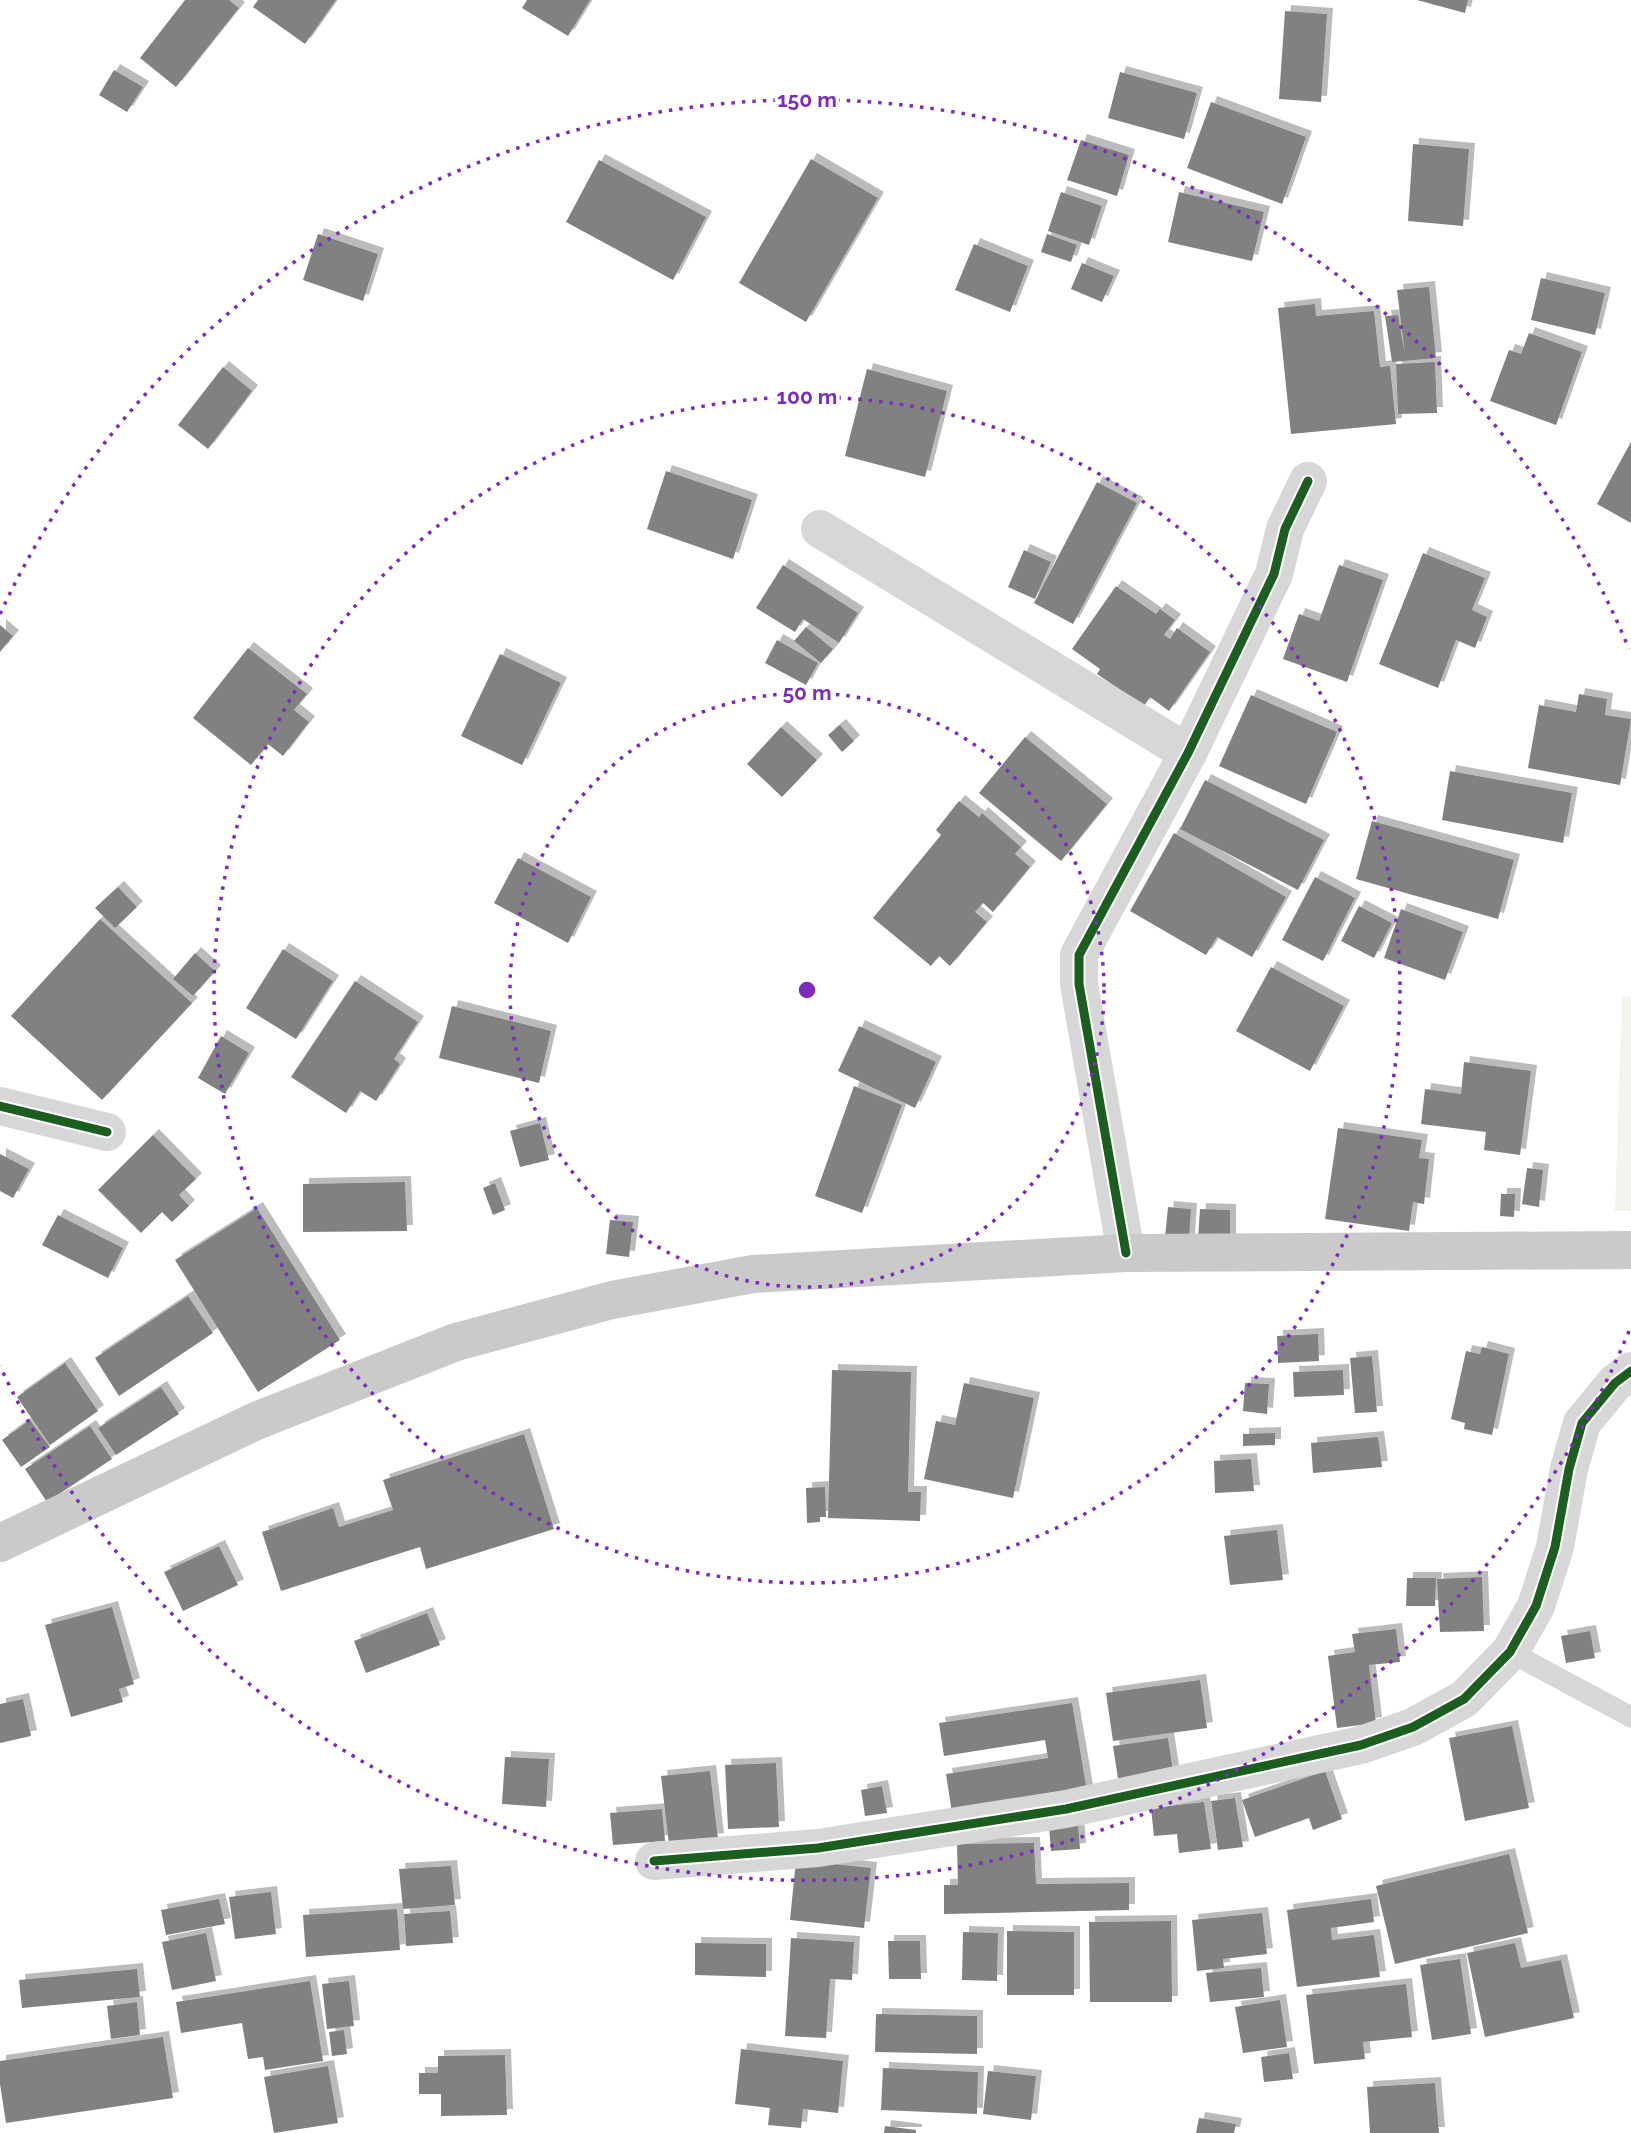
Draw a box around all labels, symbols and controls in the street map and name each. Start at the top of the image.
text: 150 m [777,87,837,112]
text: 100 m [777,384,837,409]
text: 50 m [782,680,832,705]
centre of rings [795,978,819,1002]

